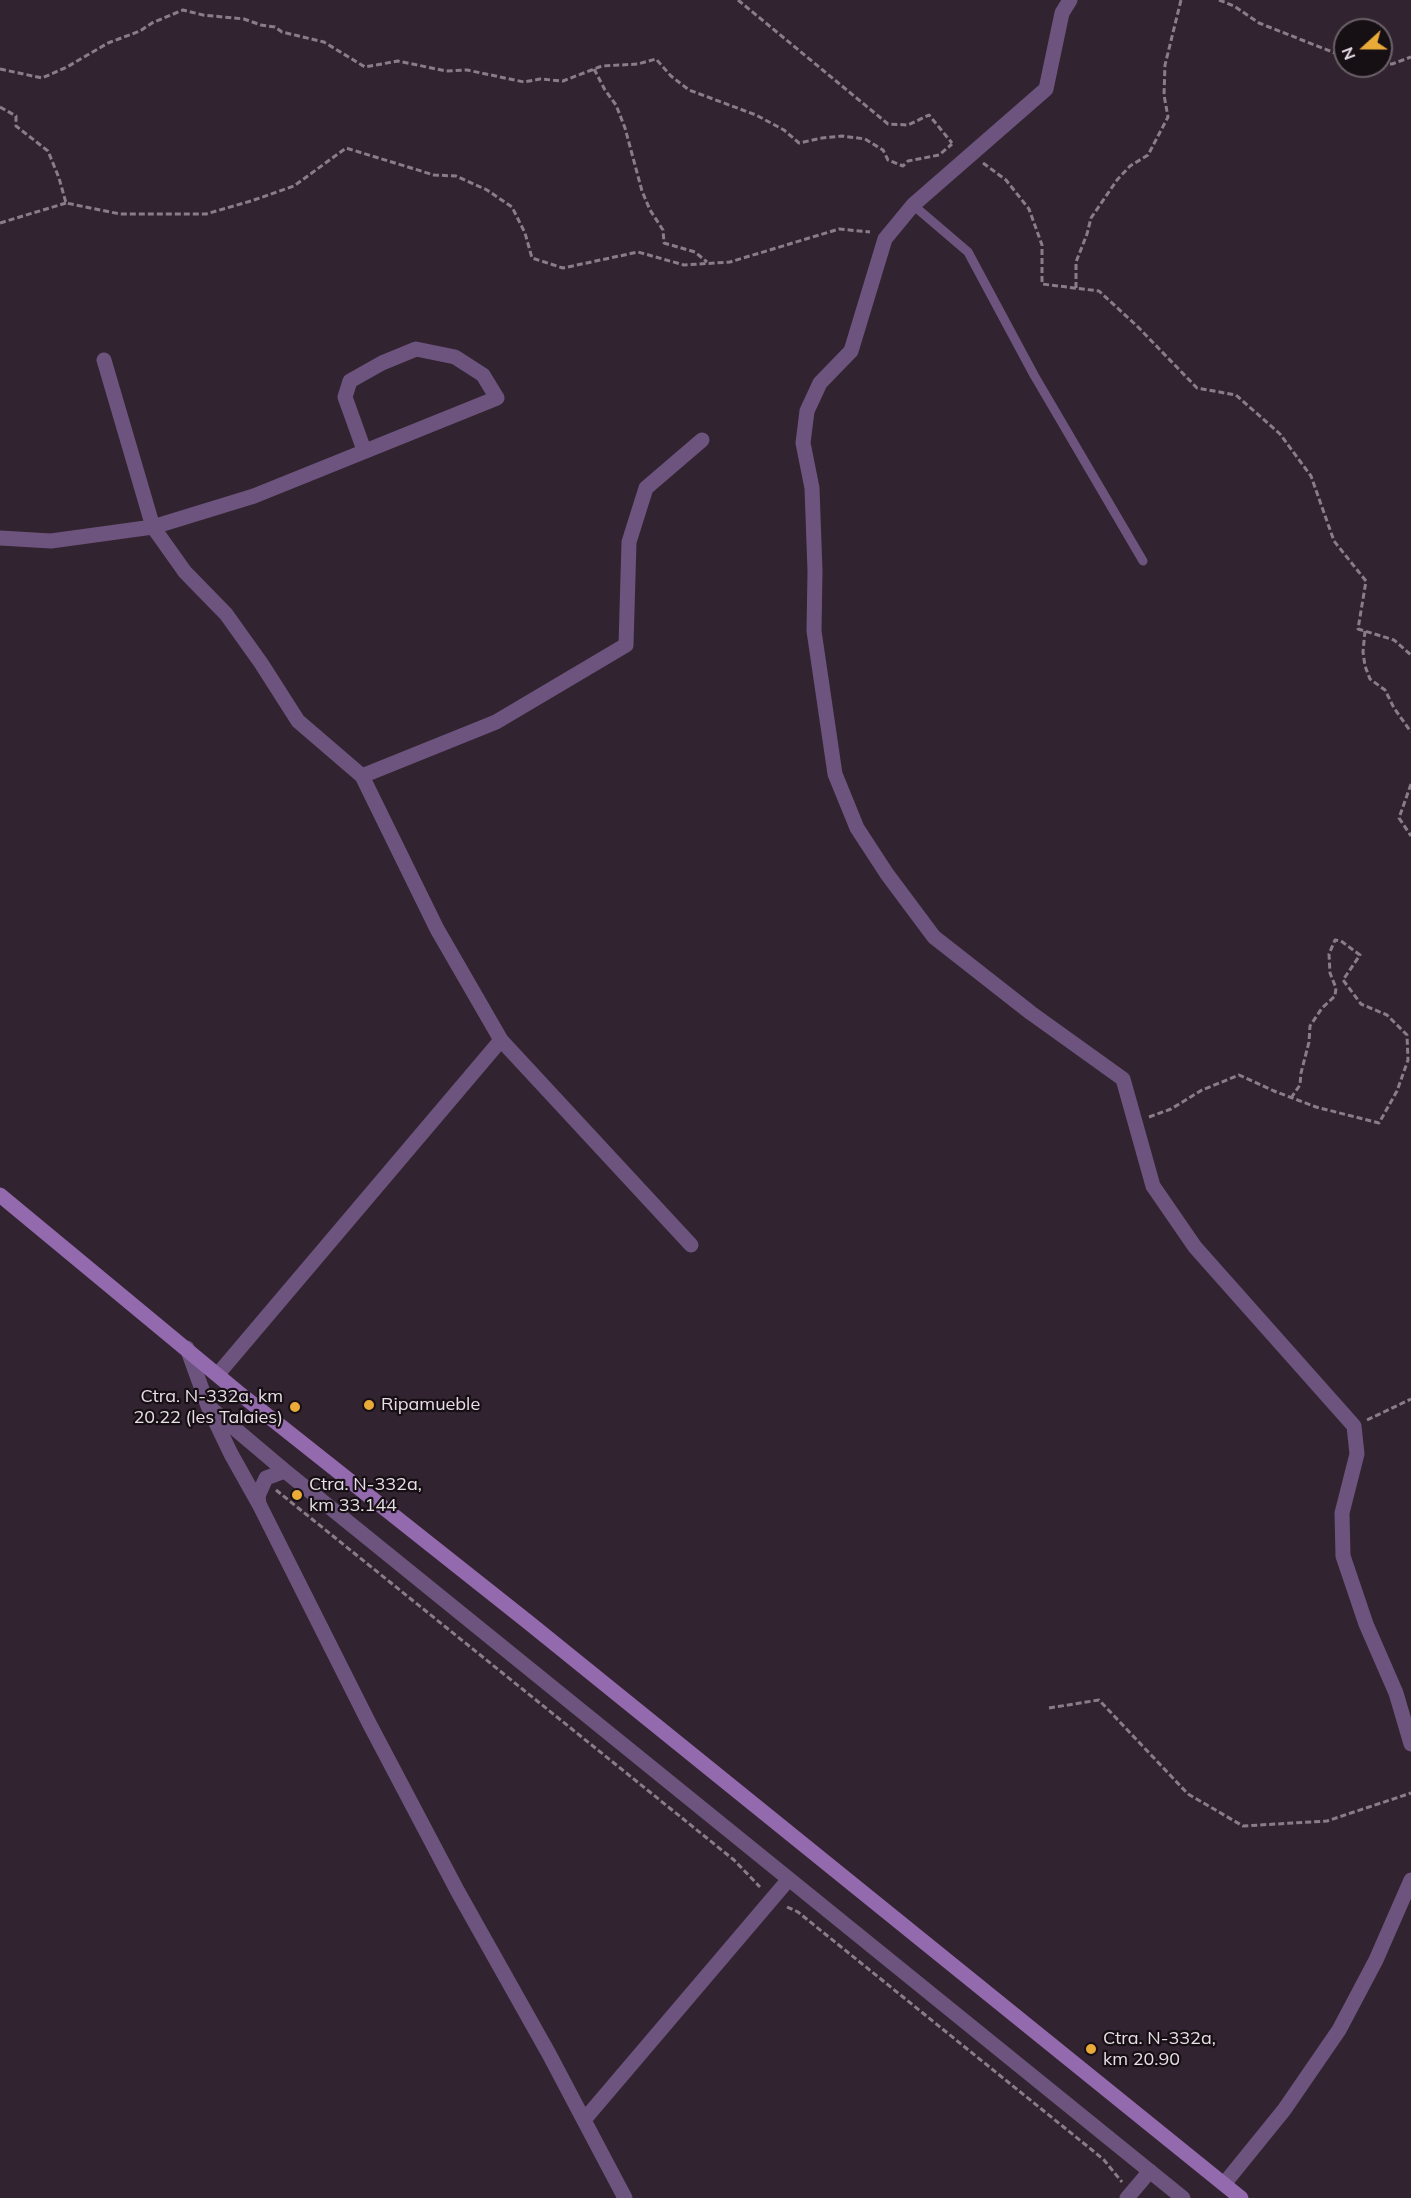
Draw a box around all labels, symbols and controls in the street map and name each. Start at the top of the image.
north arrow [1333,18,1393,78]
text: N [1337,45,1360,63]
place label: Ctra. N-332a, km 20.22 (les Talaies) [133,1386,283,1428]
place label: Ripamueble [381,1394,480,1416]
marker: Ripamueble [362,1398,376,1412]
marker: Ctra. N-332a, km 20.22 (les Talaies) [288,1400,302,1414]
place label: Ctra. N-332a, km 33.144 [309,1474,422,1516]
marker: Ctra. N-332a, km 33.144 [290,1488,304,1502]
place label: Ctra. N-332a, km 20.90 [1103,2028,1216,2070]
marker: Ctra. N-332a, km 20.90 [1084,2042,1098,2056]

